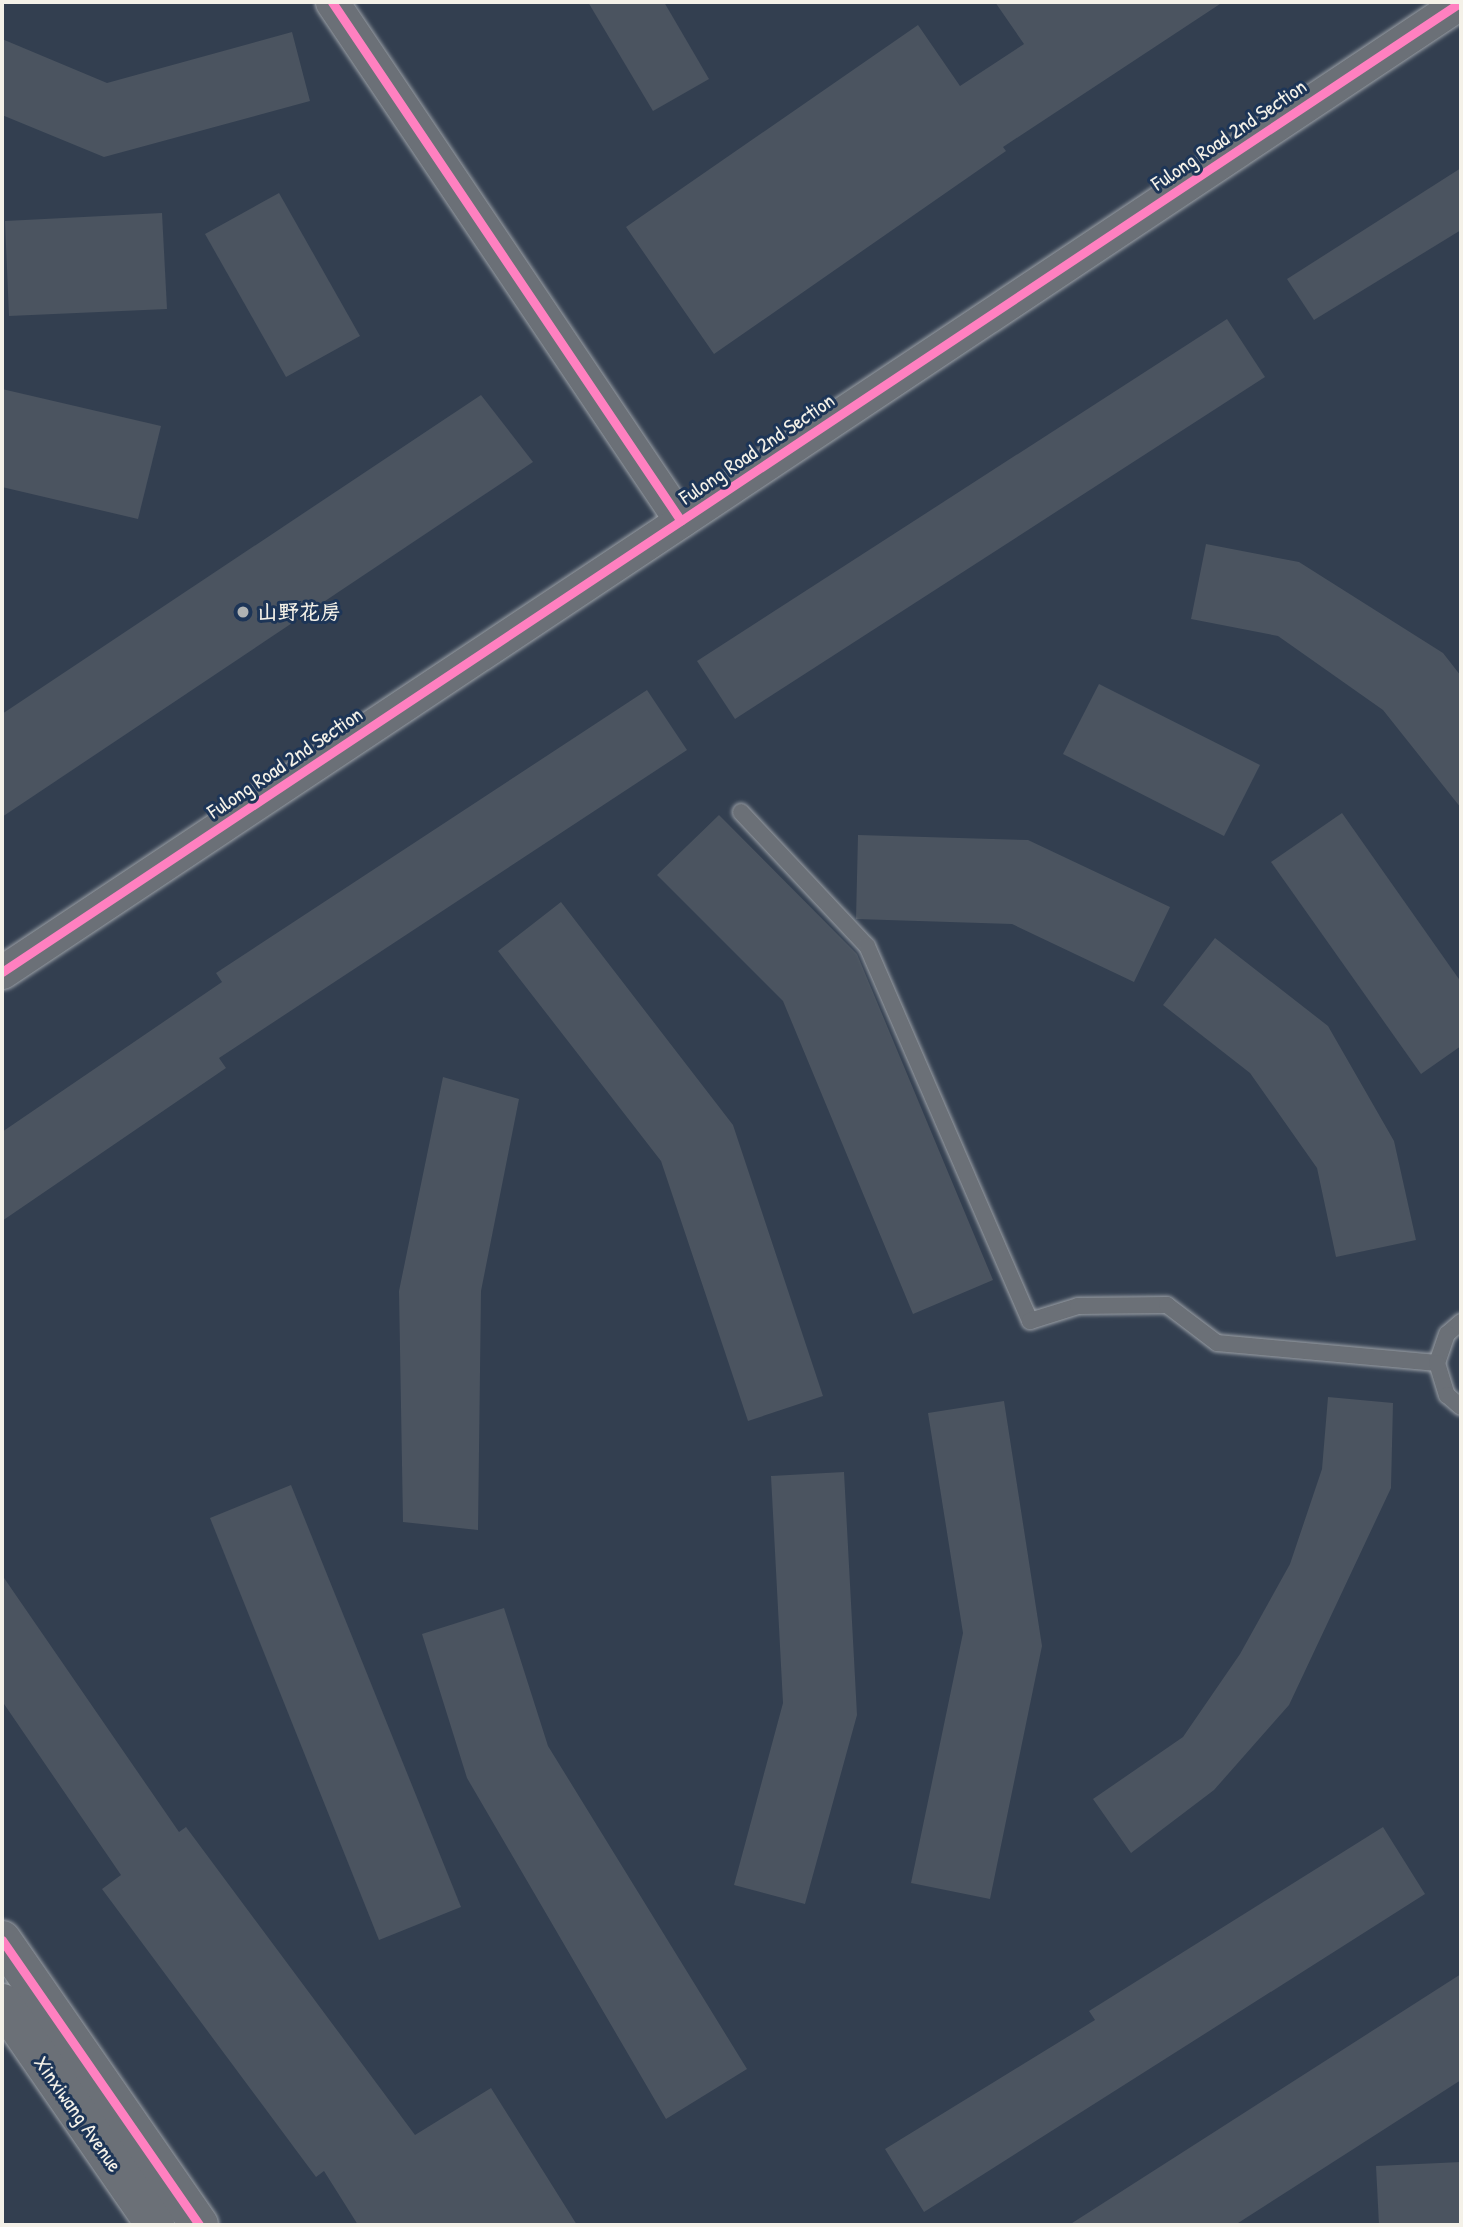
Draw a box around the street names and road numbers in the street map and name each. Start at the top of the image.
street label: Fulong Road 2nd Section [1147,74,1311,196]
street label: Fulong Road 2nd Section [675,388,839,510]
street label: Fulong Road 2nd Section [203,702,367,824]
street label: Xinxiwang Avenue [29,2051,127,2177]

